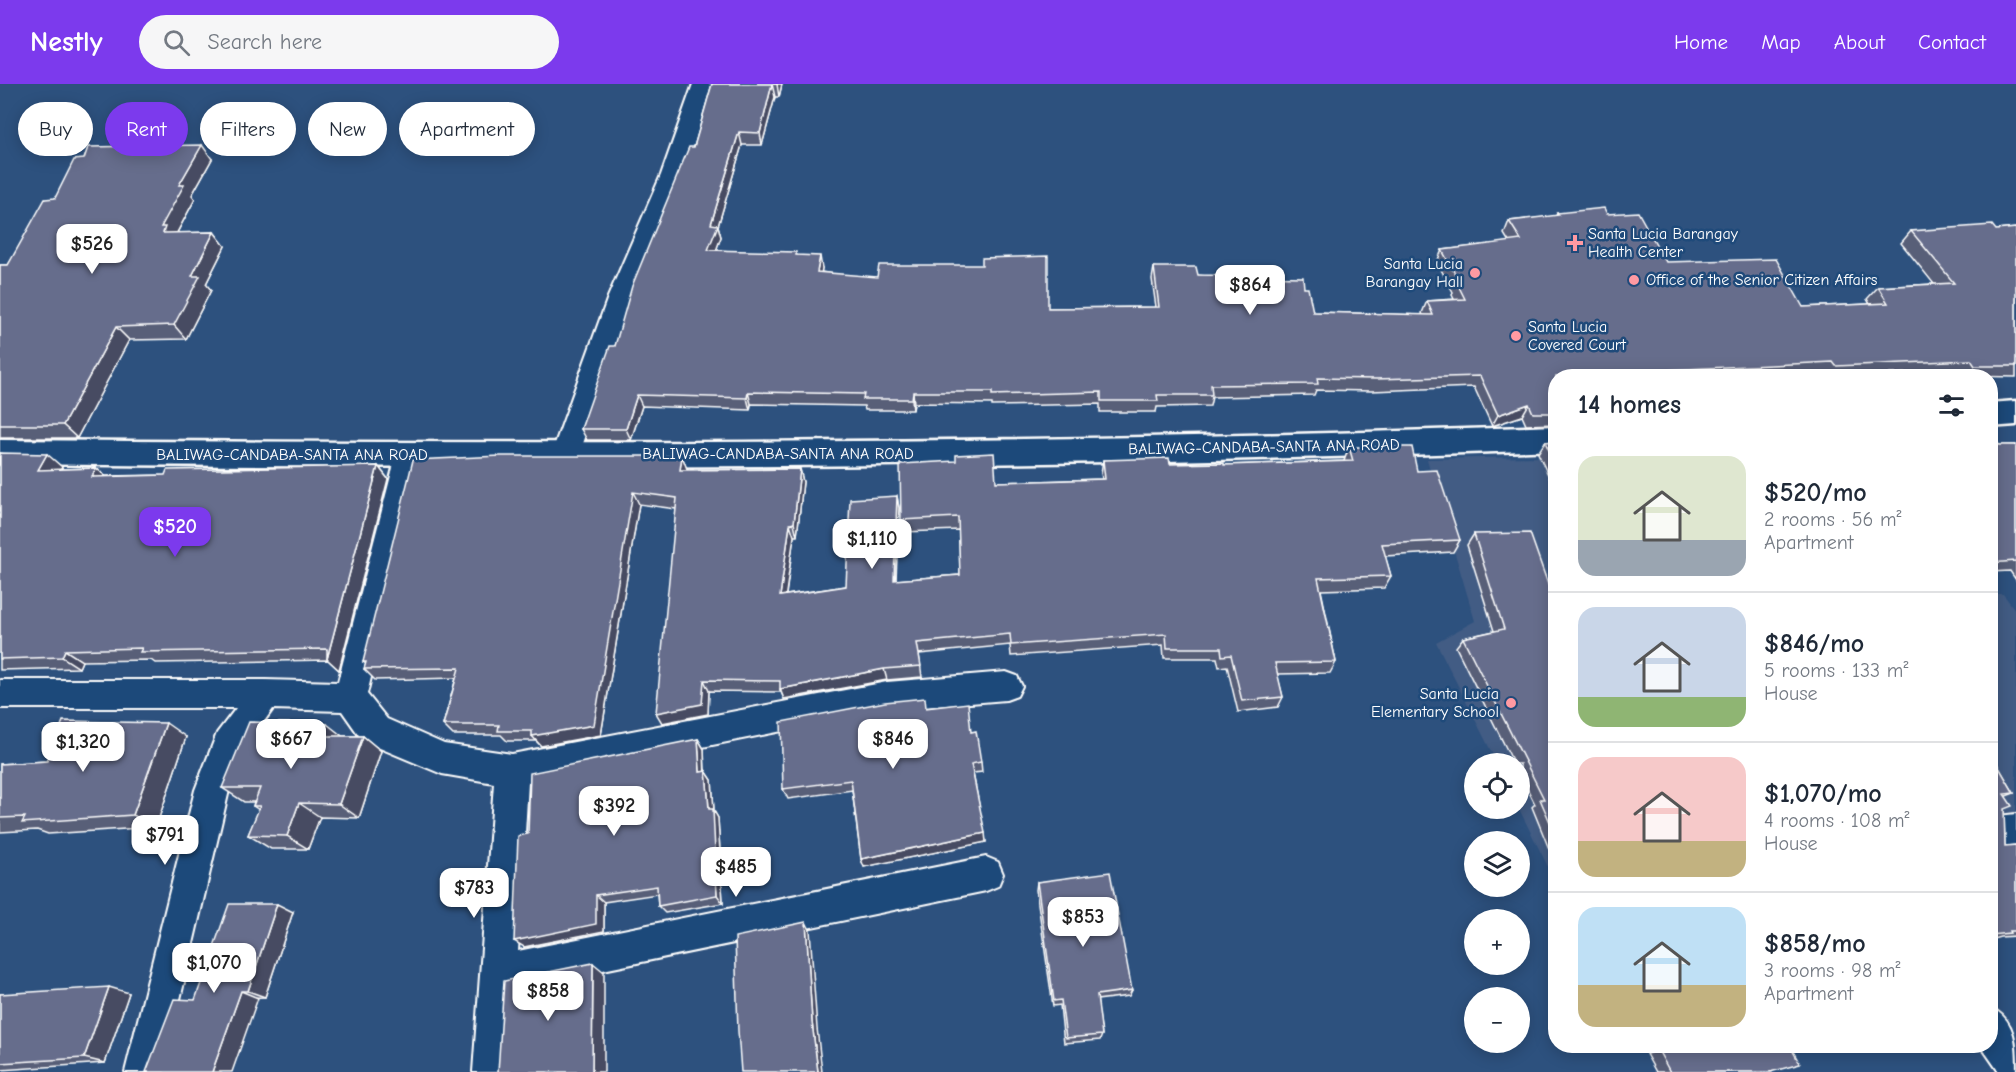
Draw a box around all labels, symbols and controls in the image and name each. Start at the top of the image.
search box [139,15,559,69]
text: Nestly [30,26,103,58]
icon: search [160,26,193,59]
text: Search here [208,29,322,55]
text: Home [1674,30,1728,54]
text: Map [1761,30,1801,54]
text: About [1834,30,1885,54]
text: Contact [1918,30,1986,54]
chip: Buy [18,102,93,156]
chip: Rent [105,102,188,156]
chip: Filters [200,102,296,156]
chip: New [308,102,387,156]
chip: Apartment [399,102,535,156]
pin: $526 [56,224,128,275]
place label: Santa Lucia Barangay Health Center [1588,225,1739,261]
text: $526 [70,232,114,255]
marker: Santa Lucia Barangay Health Center [1566,234,1584,252]
place label: Santa Lucia Barangay Hall [1366,255,1463,291]
pin: $864 [1214,265,1286,316]
marker: Santa Lucia Barangay Hall [1468,266,1482,280]
place label: Office of the Senior Citizen Affairs [1646,271,1878,289]
text: $864 [1229,273,1271,296]
marker: Office of the Senior Citizen Affairs [1627,273,1641,287]
place label: Santa Lucia Covered Court [1528,318,1626,354]
marker: Santa Lucia Covered Court [1509,329,1523,343]
icon: filters [1935,389,1968,422]
text: 14 homes [1578,390,1681,420]
street label: BALIWAG-CANDABA-SANTA ANA ROAD [1128,436,1400,458]
street label: BALIWAG-CANDABA-SANTA ANA ROAD [642,445,914,463]
street label: BALIWAG-CANDABA-SANTA ANA ROAD [156,446,428,464]
text: $520/mo [1764,478,1867,508]
icon: home [1626,480,1698,552]
pin: $520 [139,507,211,558]
text: 2 rooms · 56 m² [1764,508,1902,531]
text: $520 [153,515,197,538]
pin: $1,110 [823,519,921,570]
text: $1,110 [847,527,897,550]
text: Apartment [1764,531,1854,554]
text: $846/mo [1764,629,1864,659]
icon: home [1626,631,1698,703]
text: 5 rooms · 133 m² [1764,659,1908,682]
text: House [1764,682,1818,705]
place label: Santa Lucia Elementary School [1371,685,1499,721]
marker: Santa Lucia Elementary School [1504,696,1518,710]
pin: $667 [255,719,327,770]
pin: $846 [857,719,929,770]
pin: $1,320 [34,722,132,773]
text: $667 [270,727,312,750]
text: $846 [872,727,914,750]
text: $1,320 [56,730,110,753]
map controls [1464,753,1530,1053]
button: locate [1464,753,1530,819]
text: $1,070/mo [1764,779,1882,809]
icon: home [1626,781,1698,853]
pin: $392 [578,786,650,837]
text: $392 [593,794,635,817]
text: 4 rooms · 108 m² [1764,809,1909,832]
pin: $791 [129,815,201,866]
text: $791 [146,823,184,846]
button: layers [1464,831,1530,897]
text: House [1764,832,1818,855]
pin: $485 [700,847,772,898]
text: $485 [715,855,757,878]
pin: $783 [438,868,510,919]
text: $783 [454,876,494,899]
pin: $853 [1047,897,1119,948]
text: $853 [1062,905,1104,928]
button: + [1464,909,1530,975]
text: $858/mo [1764,929,1866,959]
icon: home [1626,931,1698,1003]
pin: $1,070 [165,943,263,994]
text: $1,070 [186,951,242,974]
text: 3 rooms · 98 m² [1764,959,1900,982]
pin: $858 [512,971,584,1022]
text: $858 [526,979,570,1002]
text: Apartment [1764,982,1854,1005]
button: − [1464,987,1530,1053]

